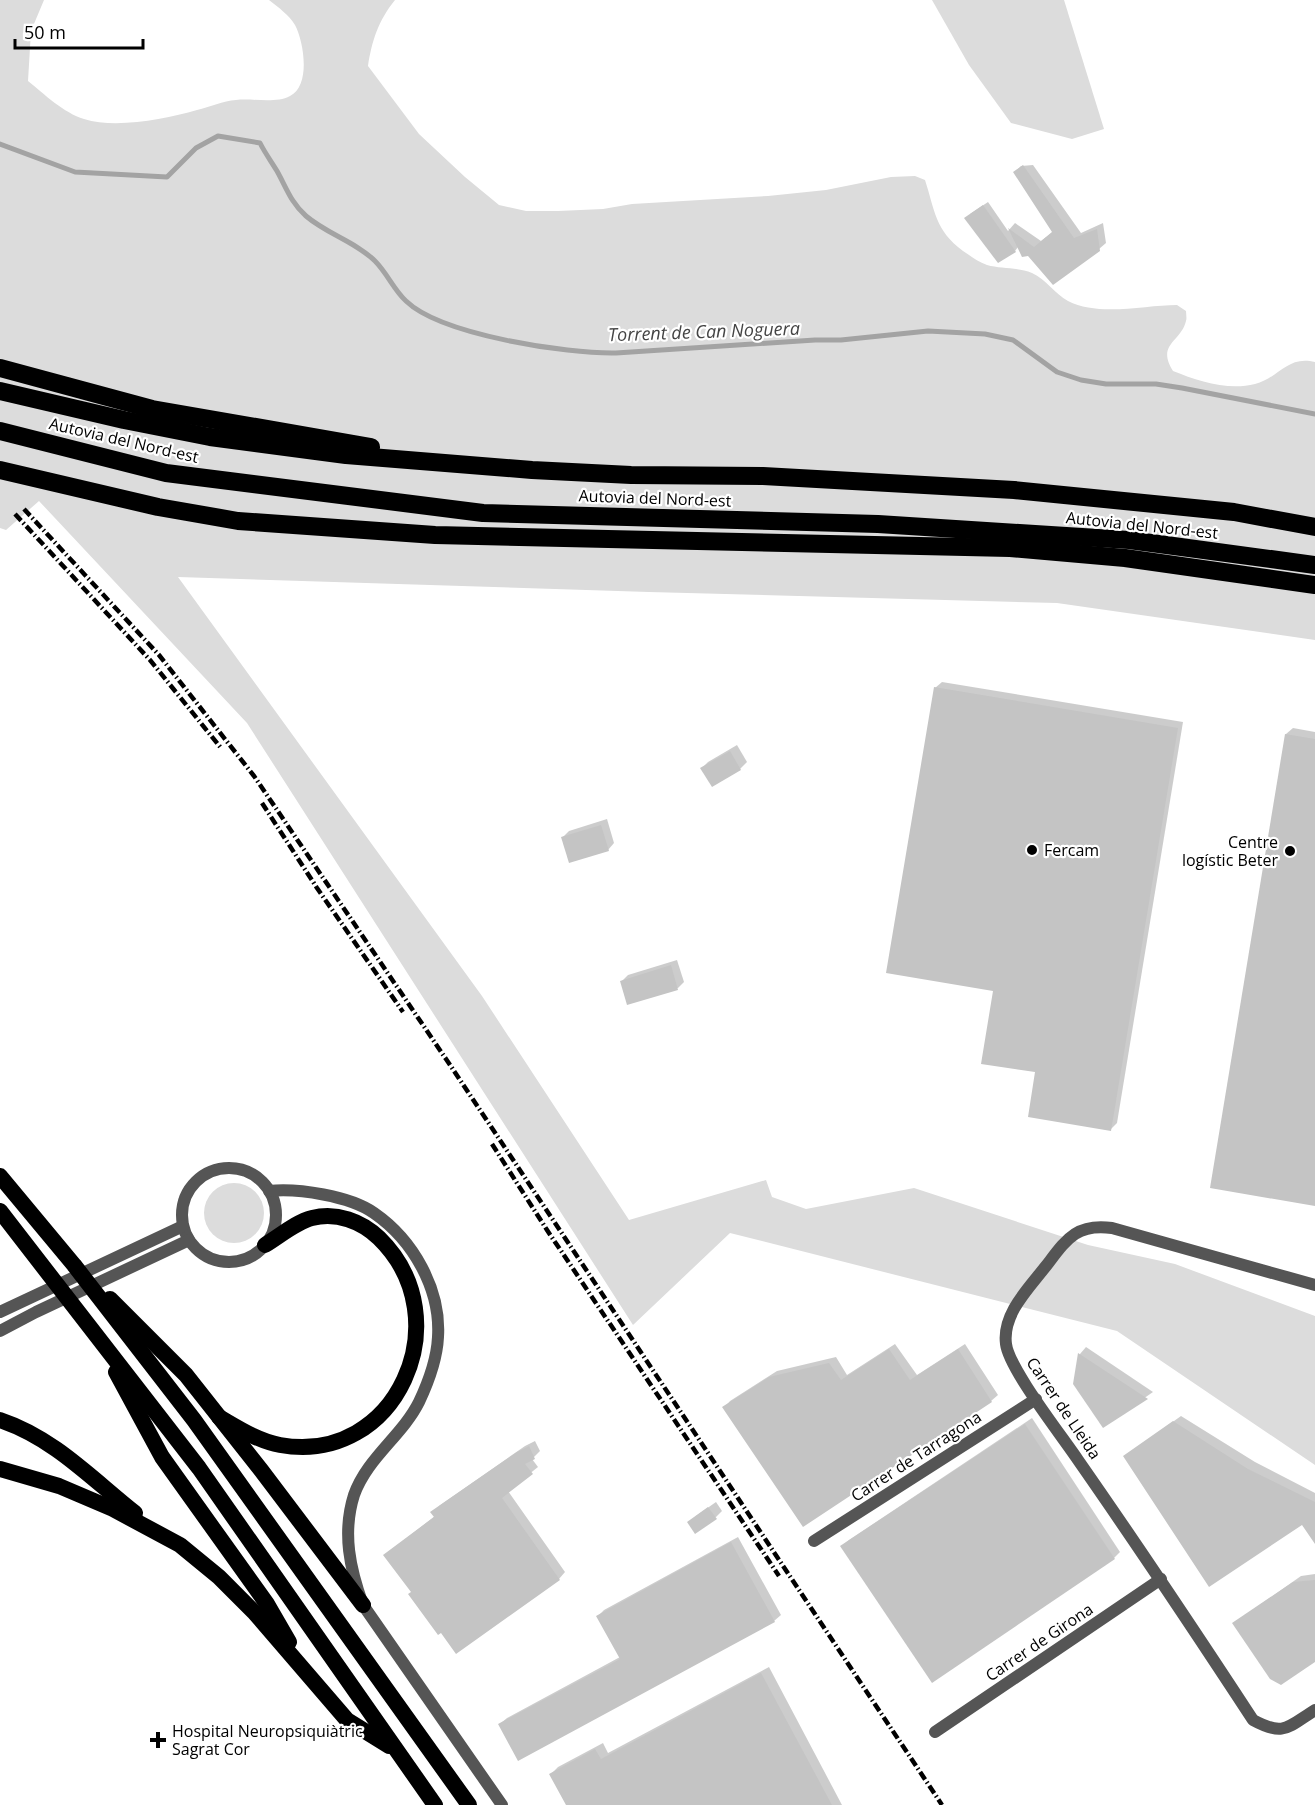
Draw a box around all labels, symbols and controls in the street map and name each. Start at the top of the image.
scale bar [15,12,142,50]
text: 50 m [24,20,66,44]
water label: Torrent de Can Noguera [608,316,800,346]
street label: Autovia del Nord-est [47,412,201,468]
street label: Autovia del Nord-est [578,484,732,512]
street label: Autovia del Nord-est [1065,506,1219,544]
place label: Centre logístic Beter [1182,831,1278,871]
place label: Fercam [1044,839,1099,861]
marker: Fercam [1025,843,1039,857]
marker: Centre logístic Beter [1283,844,1297,858]
street label: Carrer de Lleida [1022,1353,1106,1463]
street label: Carrer de Tarragona [847,1406,985,1506]
street label: Carrer de Girona [981,1598,1097,1686]
place label: Hospital Neuropsiquiàtric Sagrat Cor [172,1720,363,1760]
marker: Hospital Neuropsiquiàtric Sagrat Cor [149,1731,167,1749]

